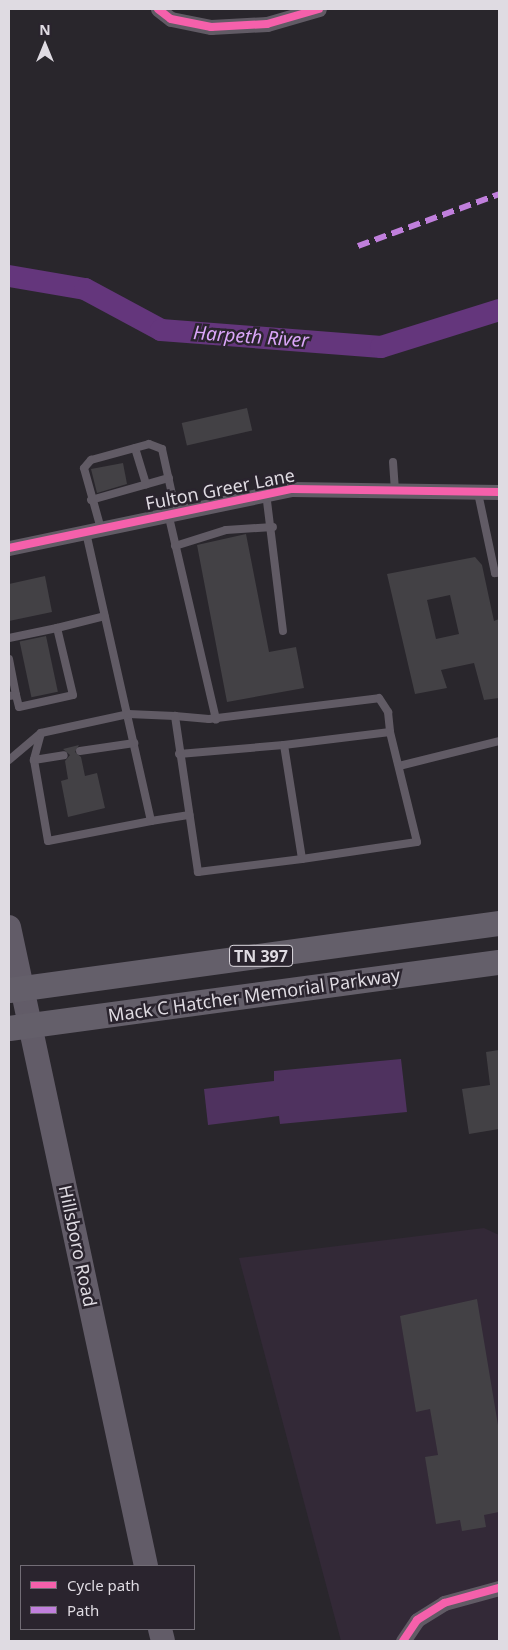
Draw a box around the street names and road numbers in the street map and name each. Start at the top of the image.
street label: Fulton Greer Lane [143,464,297,514]
road number: TN 397 [228,942,294,969]
street label: Mack C Hatcher Memorial Parkway [107,964,401,1026]
street label: Hillsboro Road [55,1183,101,1309]

